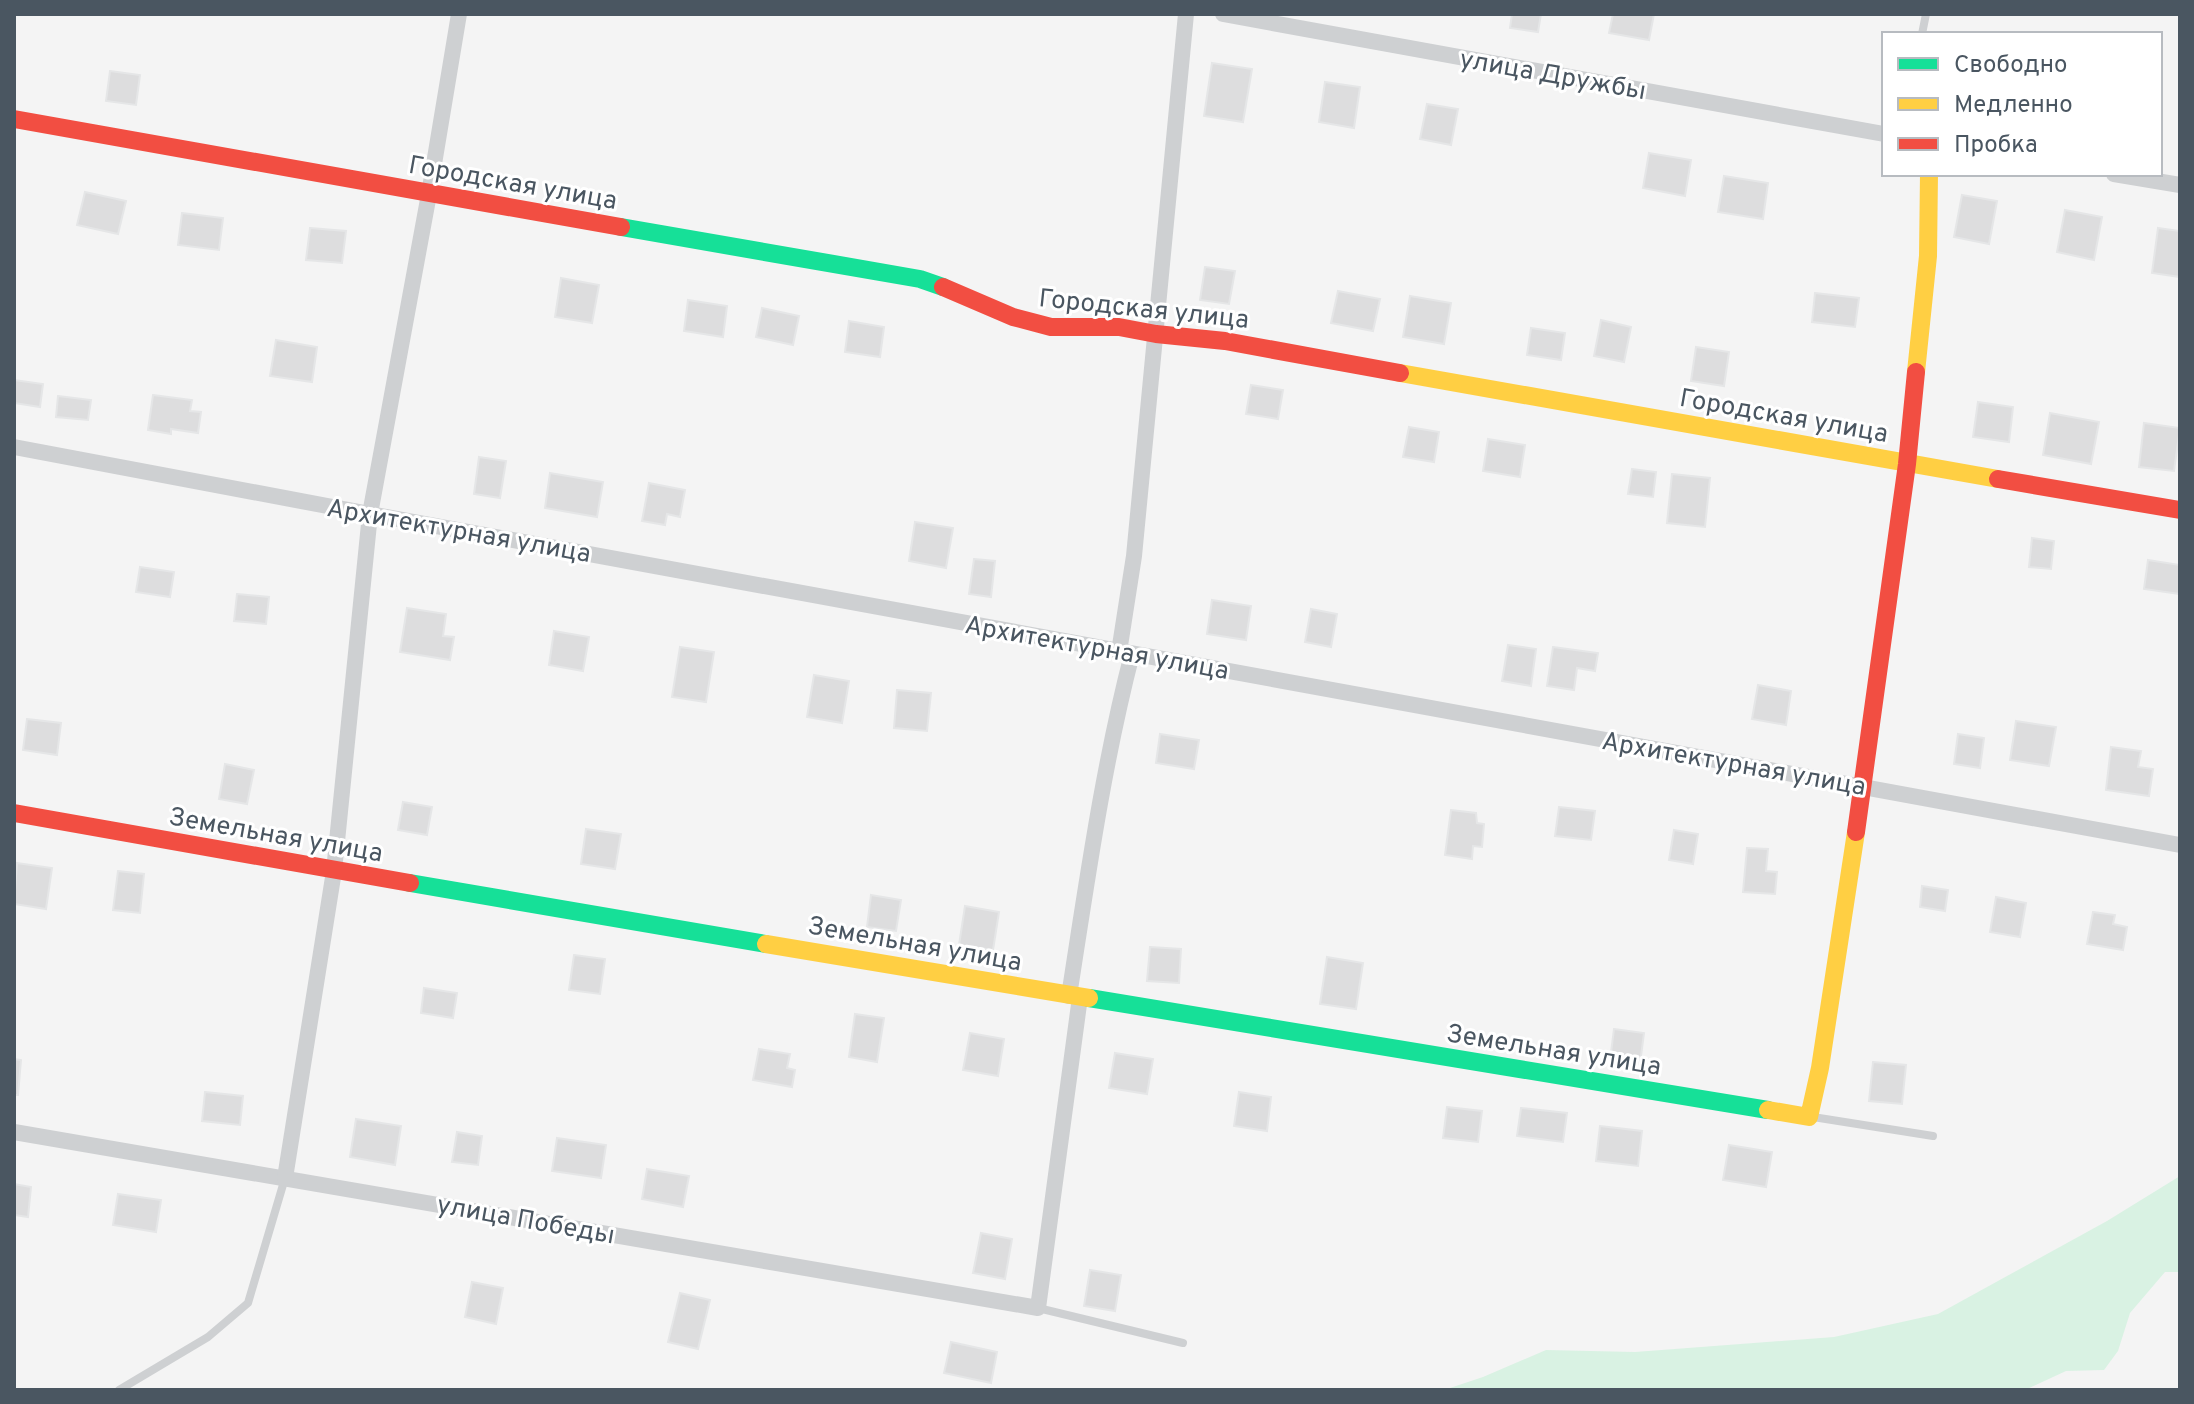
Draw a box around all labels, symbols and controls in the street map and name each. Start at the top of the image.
legend [1882,32,2162,176]
street label: улица Дружбы [1457,44,1648,109]
text: Свободно [1954,51,2067,81]
text: Медленно [1954,91,2073,121]
text: Пробка [1954,131,2038,161]
street label: Городская улица [406,150,619,219]
street label: Городская улица [1037,283,1250,338]
street label: Городская улица [1677,383,1890,452]
street label: Архитектурная улица [324,493,593,572]
street label: Архитектурная улица [962,610,1231,689]
street label: Архитектурная улица [1599,726,1868,805]
street label: Земельная улица [166,801,385,872]
street label: Земельная улица [805,910,1024,981]
street label: Земельная улица [1444,1018,1663,1085]
street label: улица Победы [434,1190,617,1253]

